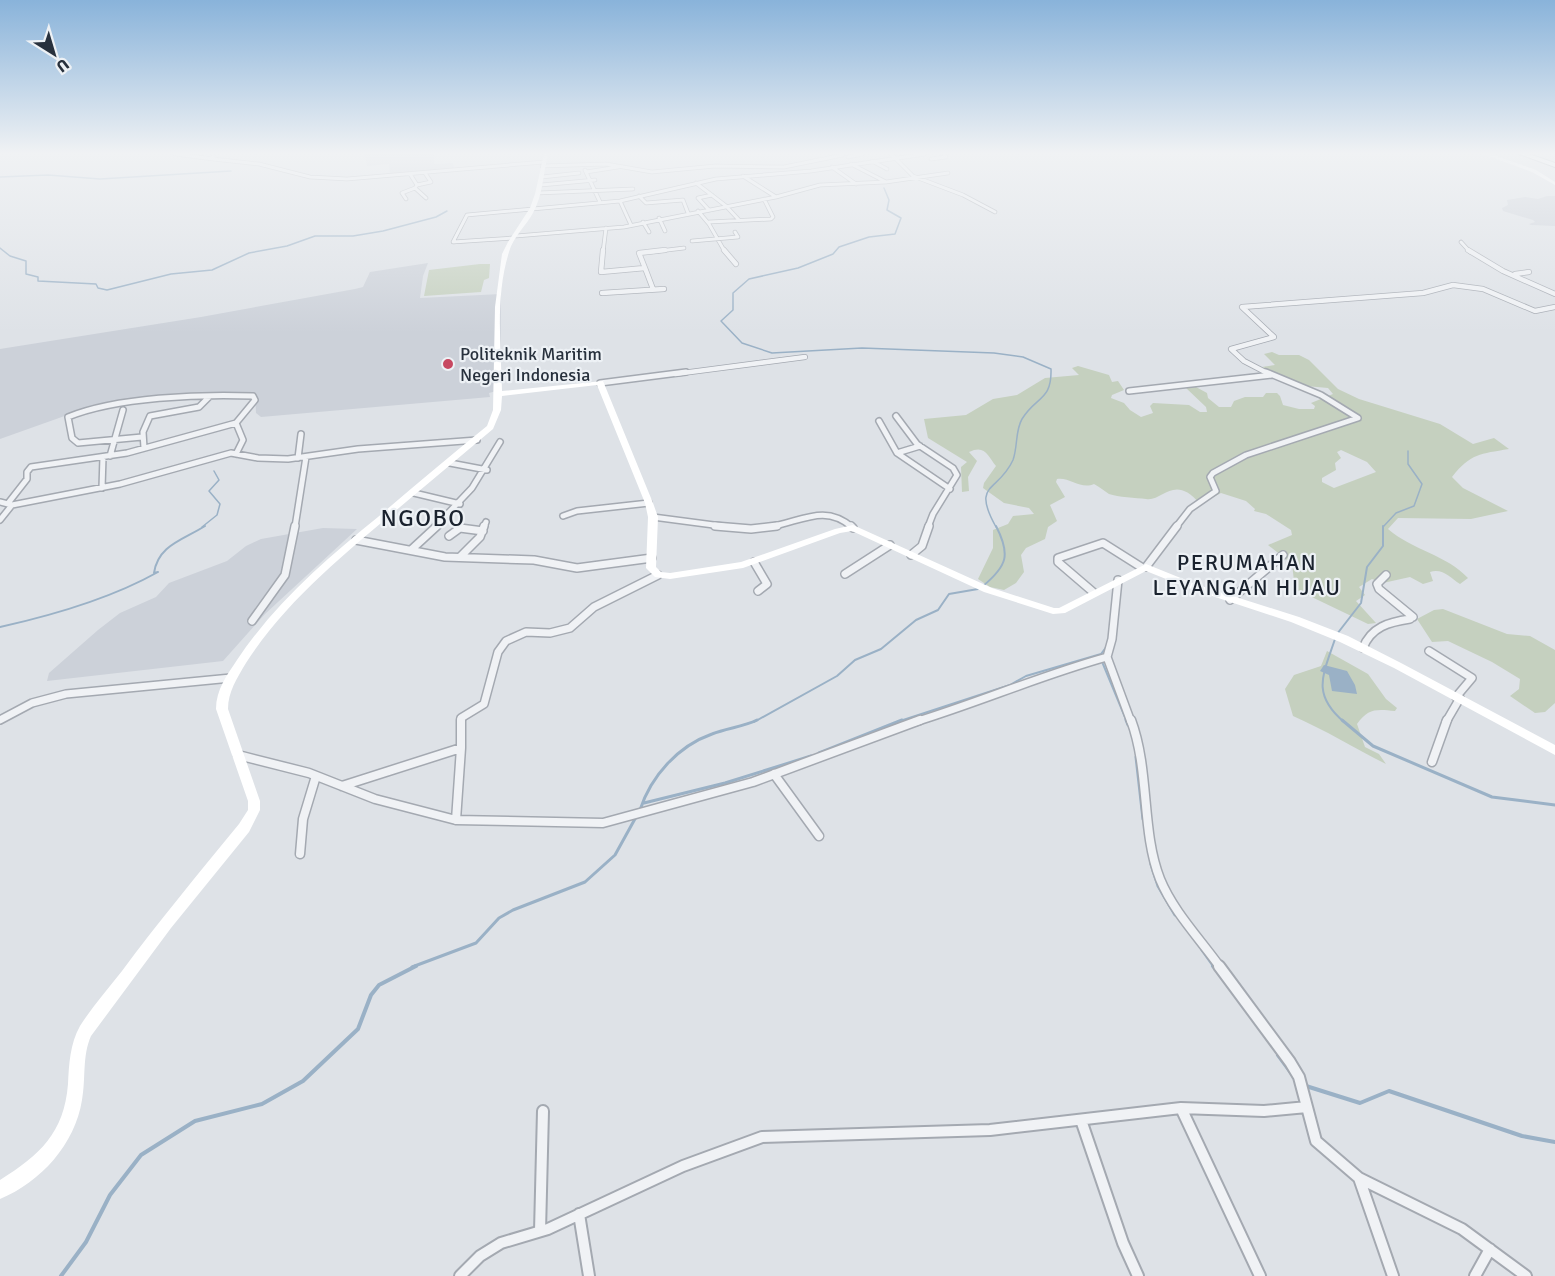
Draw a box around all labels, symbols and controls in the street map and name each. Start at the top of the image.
north arrow [24,24,84,84]
text: U [52,54,73,76]
place label: Politeknik Maritim Negeri Indonesia [460,343,602,386]
marker: Politeknik Maritim Negeri Indonesia [441,357,455,371]
district label: NGOBO [380,503,466,533]
district label: PERUMAHAN LEYANGAN HIJAU [1153,549,1341,601]

